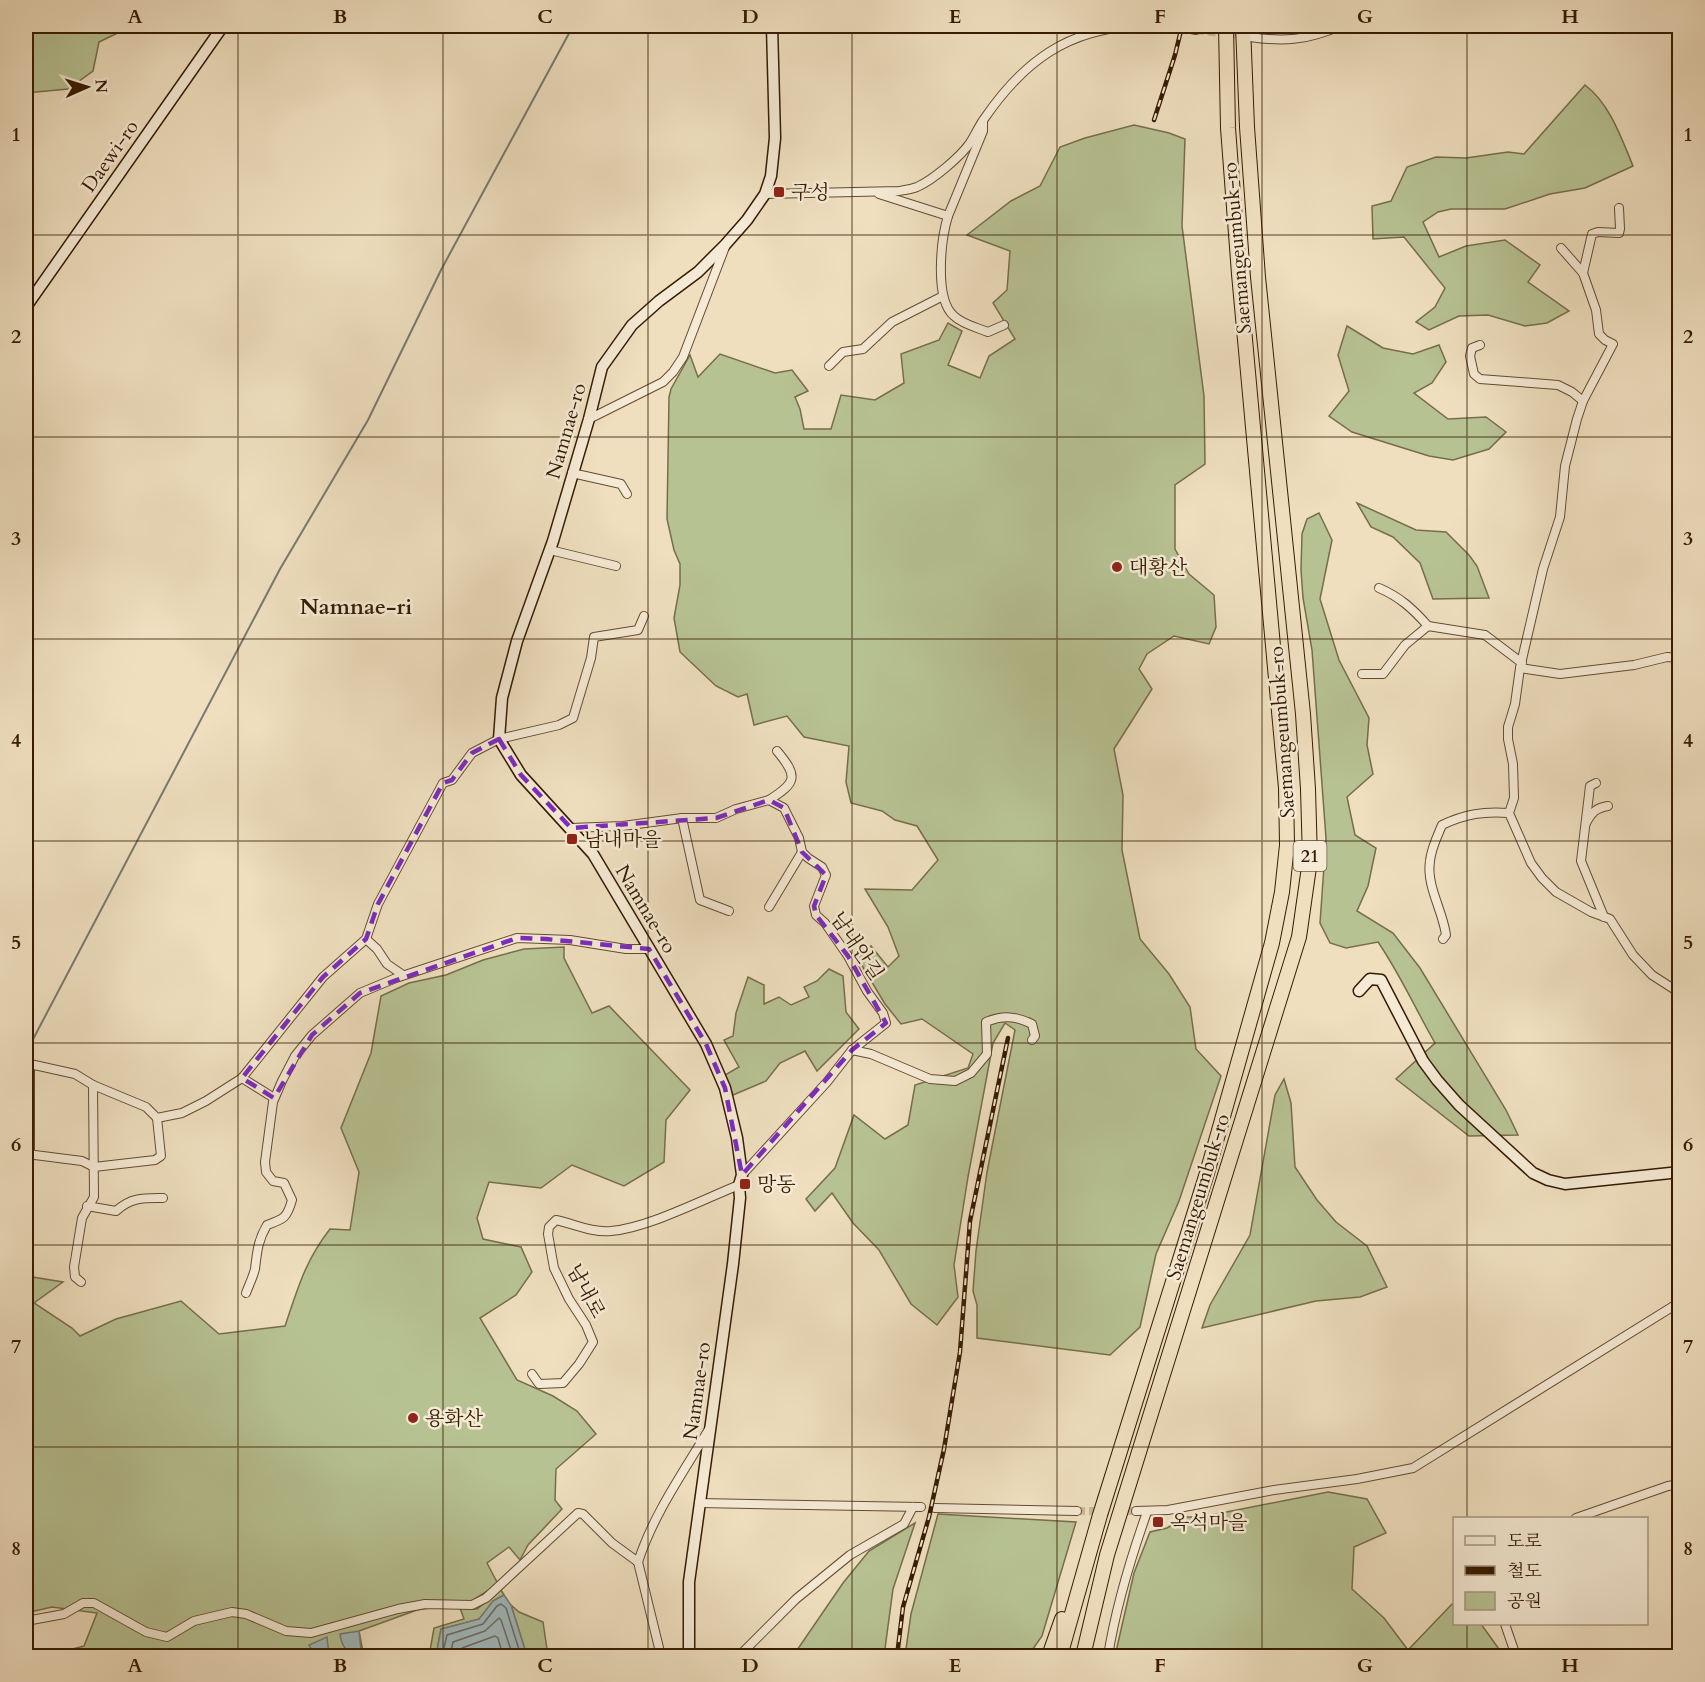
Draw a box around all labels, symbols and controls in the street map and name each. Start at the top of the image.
text: A [127,3,143,30]
text: B [333,3,347,30]
text: C [537,3,553,30]
text: D [741,3,759,30]
text: E [949,3,961,30]
text: F [1154,3,1166,30]
text: G [1357,3,1373,30]
text: H [1561,3,1579,30]
north arrow [57,57,117,117]
text: N [90,79,112,94]
street label: Daewi-ro [75,114,145,198]
text: 1 [11,121,21,148]
text: 1 [1683,121,1693,148]
street label: Saemangeumbuk-ro [1216,161,1258,335]
place label: 구성 [791,179,830,206]
marker: 구성 [772,185,786,199]
text: 2 [11,323,21,350]
text: 2 [1683,323,1693,350]
street label: Namnae-ro [539,380,593,482]
text: 3 [11,525,21,552]
text: 3 [1683,525,1693,552]
place label: 대황산 [1129,554,1188,581]
marker: 대황산 [1110,560,1124,574]
district label: Namnae-ri [300,592,412,622]
street label: Saemangeumbuk-ro [1263,645,1301,819]
text: 4 [11,727,21,754]
text: 4 [1683,727,1693,754]
place label: 남내마을 [584,826,661,853]
marker: 남내마을 [565,832,579,846]
road number: 21 [1294,841,1326,871]
street label: Namnae-ro [609,860,683,958]
street label: 남내안길 [824,906,890,986]
text: 5 [11,929,21,956]
text: 5 [1683,929,1693,956]
street label: Saemangeumbuk-ro [1160,1110,1236,1283]
text: 6 [11,1131,21,1158]
text: 6 [1683,1131,1693,1158]
place label: 망동 [757,1171,796,1198]
marker: 망동 [738,1177,752,1191]
street label: 남내로 [560,1259,612,1323]
text: 7 [11,1333,21,1360]
text: 7 [1683,1333,1693,1360]
street label: Namnae-ro [677,1340,717,1442]
place label: 용화산 [425,1405,484,1432]
marker: 용화산 [406,1411,420,1425]
place label: 옥석마을 [1170,1509,1247,1536]
marker: 옥석마을 [1151,1515,1165,1529]
legend [1453,1517,1648,1625]
text: 도로 [1507,1529,1542,1554]
text: 8 [11,1535,21,1562]
text: 8 [1683,1535,1693,1562]
text: 철도 [1507,1559,1542,1584]
text: 공원 [1507,1589,1542,1614]
text: A [127,1652,143,1679]
text: B [333,1652,347,1679]
text: C [537,1652,553,1679]
text: D [741,1652,759,1679]
text: E [949,1652,961,1679]
text: F [1154,1652,1166,1679]
text: G [1357,1652,1373,1679]
text: H [1561,1652,1579,1679]

